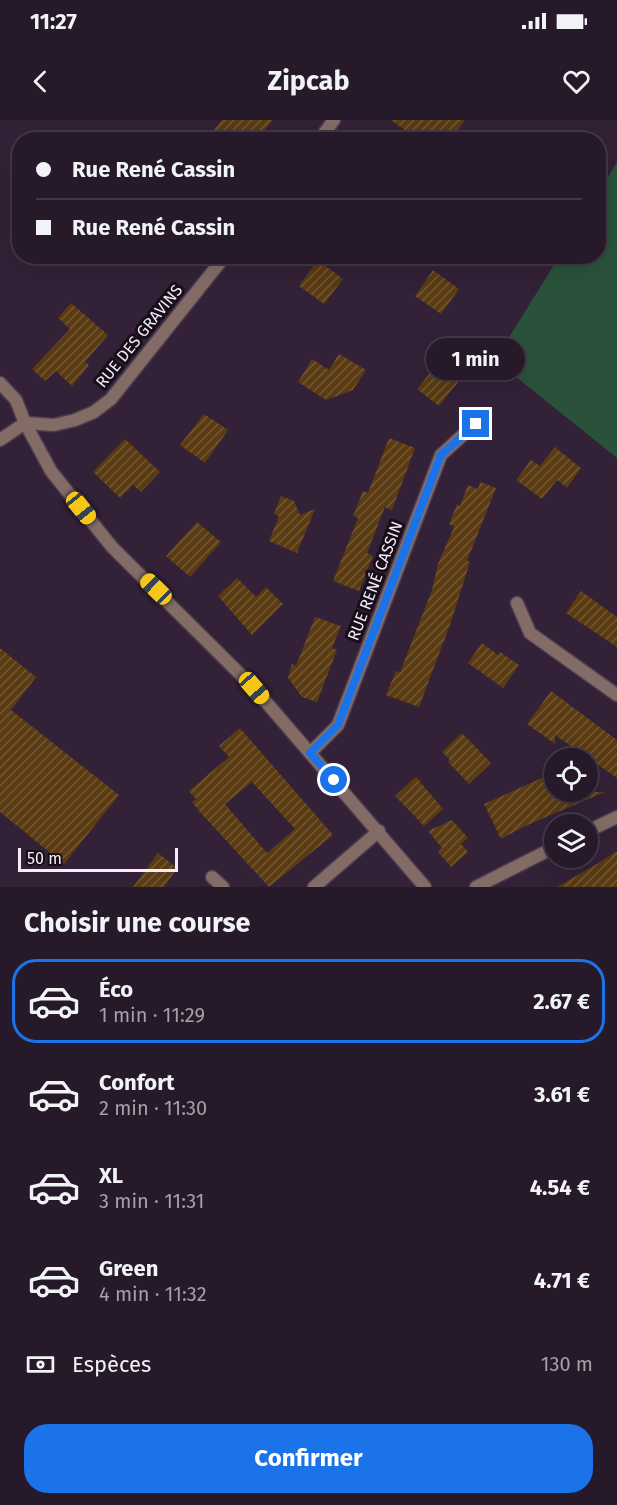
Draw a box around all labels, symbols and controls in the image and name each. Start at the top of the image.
text: 11:27 [30,8,77,35]
icon: back [24,65,57,98]
text: Zipcab [268,65,350,97]
icon: heart [560,65,593,98]
text: Rue René Cassin [72,156,235,183]
text: Rue René Cassin [72,214,235,241]
street label: RUE DES GRAVINS [92,281,186,391]
callout: 1 min [426,337,526,379]
text: 1 min [451,347,500,371]
route end [462,410,489,437]
car [63,488,99,528]
street label: RUE RENÉ CASSIN [343,518,406,643]
car [137,570,175,608]
car [235,669,273,707]
map controls [544,748,598,868]
button: locate [544,748,598,802]
route start [320,766,347,793]
button: layers [544,814,598,868]
scale bar [18,845,178,872]
text: 50 m [27,849,62,868]
text: Choisir une course [24,907,250,939]
icon: car [27,974,81,1028]
text: Éco [99,976,133,1003]
text: 2.67 € [533,988,590,1015]
text: 1 min · 11:29 [99,1003,205,1027]
icon: car [27,1067,81,1121]
text: Confort [99,1069,175,1096]
text: 3.61 € [534,1081,590,1108]
text: 2 min · 11:30 [99,1096,207,1120]
icon: car [27,1160,81,1214]
text: XL [99,1162,123,1189]
text: 4.54 € [530,1174,590,1201]
text: 3 min · 11:31 [99,1189,204,1213]
icon: car [27,1253,81,1307]
text: Green [99,1255,158,1282]
text: 4.71 € [534,1267,590,1294]
text: 4 min · 11:32 [99,1282,207,1306]
icon: cash [24,1348,57,1381]
text: Espèces [72,1351,151,1378]
text: 130 m [541,1352,593,1376]
button: Confirmer [24,1424,593,1493]

